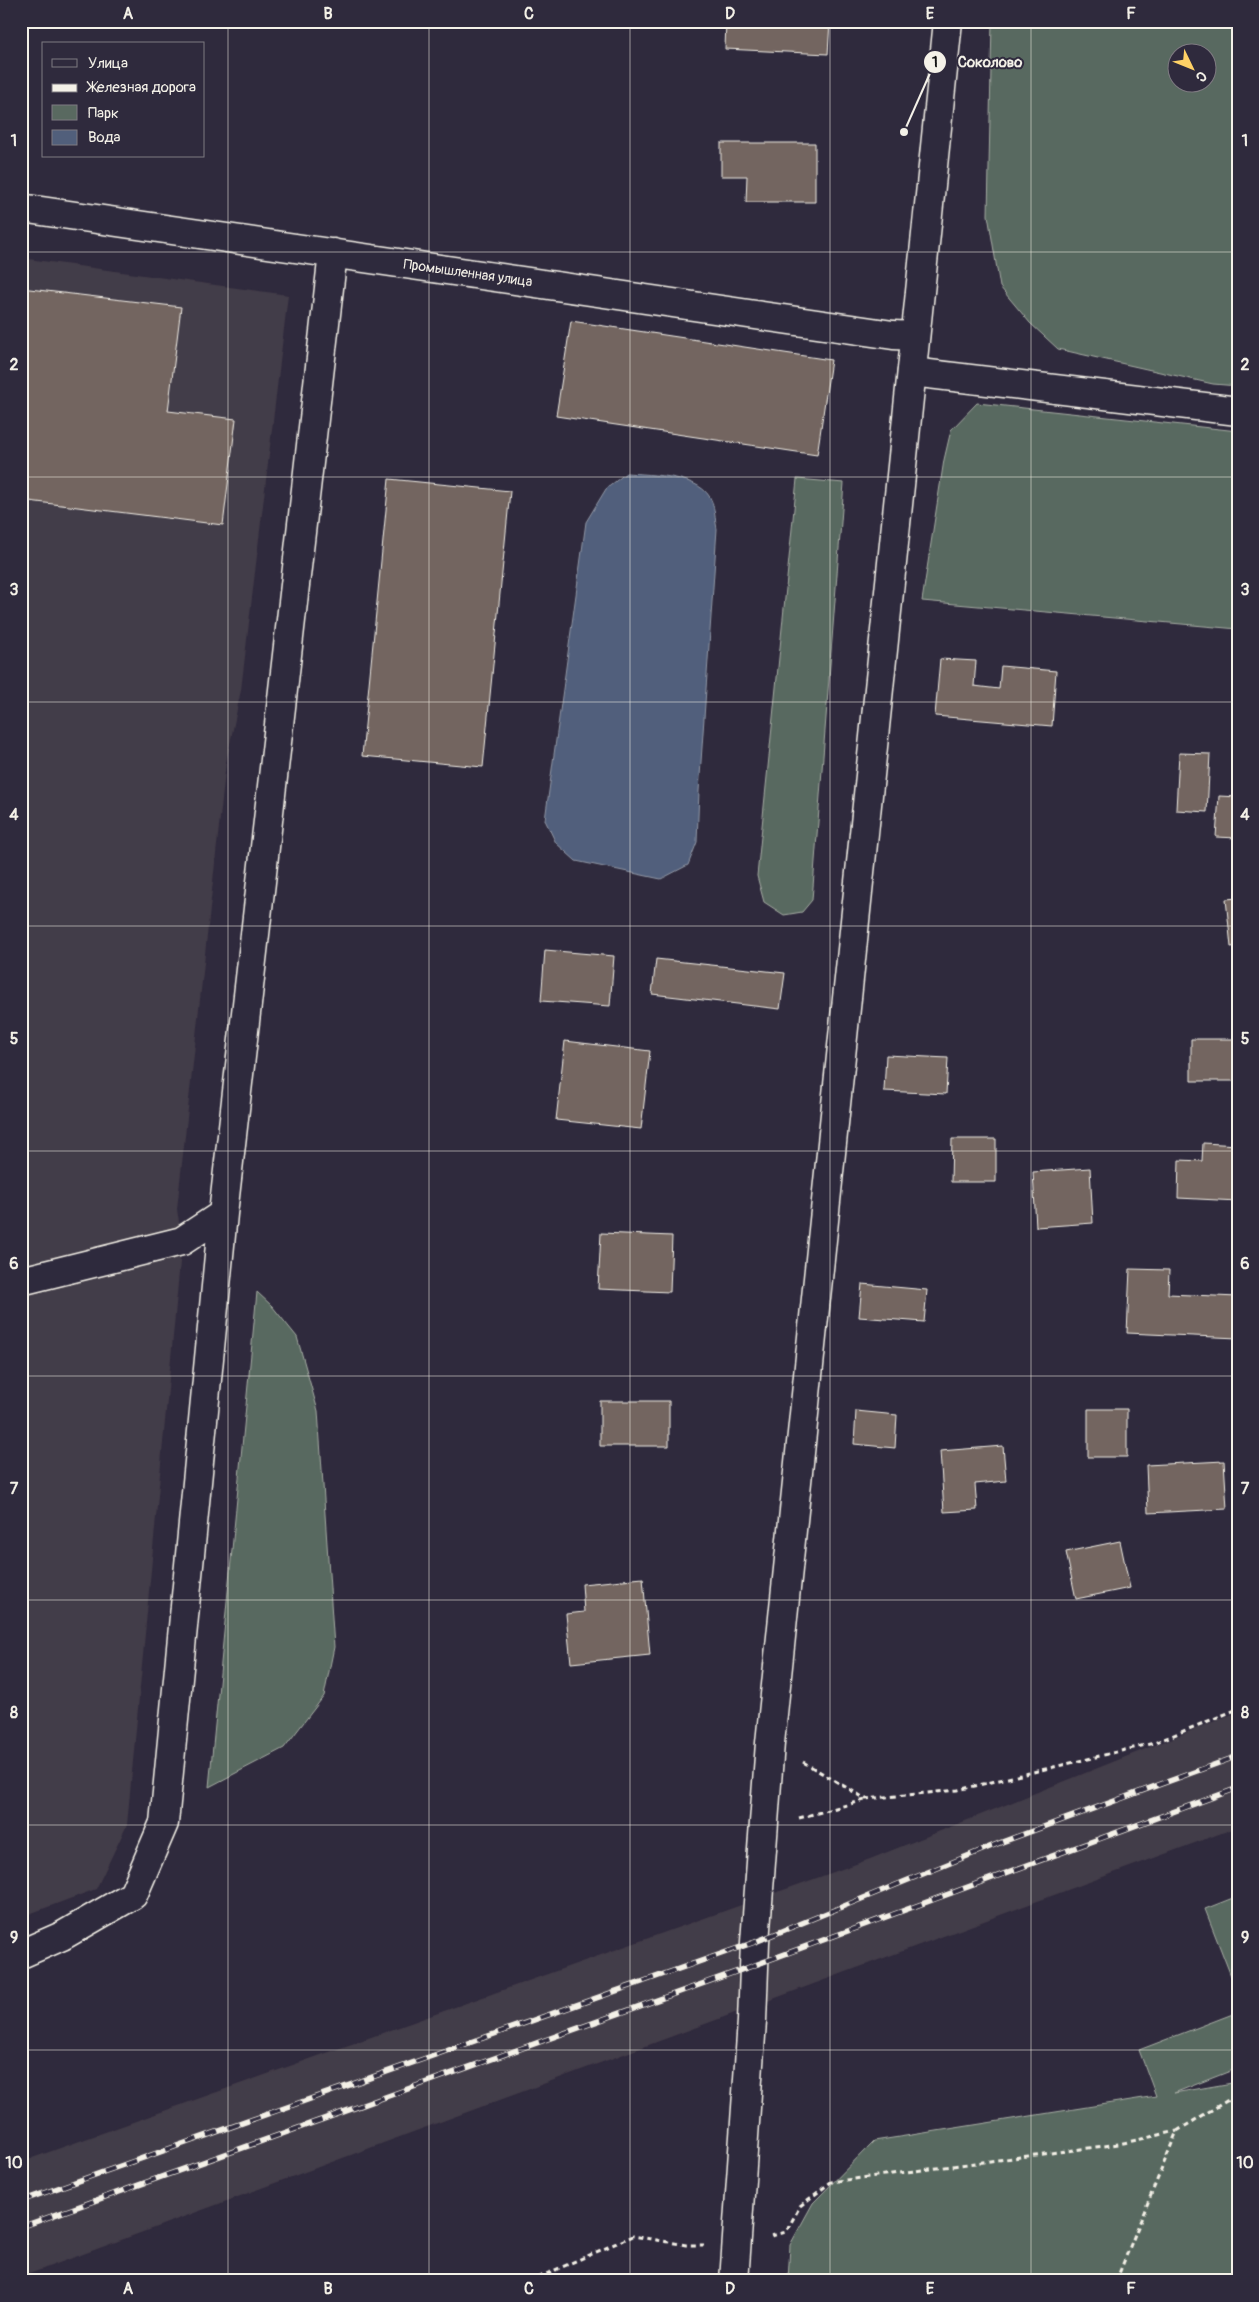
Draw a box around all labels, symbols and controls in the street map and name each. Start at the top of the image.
text: A [123,4,134,24]
text: B [323,4,333,24]
text: C [524,4,534,24]
text: D [725,4,735,24]
text: E [926,4,935,24]
text: F [1126,4,1136,24]
legend [42,42,205,158]
north arrow [1166,42,1216,92]
callout: Соколово [923,47,1032,77]
text: 1 [932,53,938,72]
text: Соколово [958,53,1022,72]
text: Улица [88,54,128,73]
text: С [1192,68,1210,86]
text: Железная дорога [86,78,196,97]
text: Парк [88,104,119,123]
text: Вода [88,128,121,147]
text: 1 [11,131,17,151]
text: 1 [1242,131,1248,151]
street label: Промышленная улица [402,256,534,290]
text: 2 [10,355,19,375]
text: 2 [1241,355,1250,375]
text: 3 [10,580,19,600]
text: 3 [1241,580,1250,600]
text: 4 [9,805,19,825]
text: 4 [1240,805,1250,825]
text: 5 [10,1029,19,1049]
text: 5 [1241,1029,1250,1049]
text: 6 [9,1254,19,1274]
text: 6 [1240,1254,1250,1274]
text: 7 [10,1479,19,1499]
text: 7 [1241,1479,1250,1499]
text: 8 [10,1703,18,1723]
text: 8 [1241,1703,1249,1723]
text: 9 [10,1928,18,1948]
text: 9 [1241,1928,1249,1948]
text: 10 [5,2153,23,2173]
text: 10 [1236,2153,1254,2173]
text: A [123,2279,134,2299]
text: B [323,2279,333,2299]
text: C [524,2279,534,2299]
text: D [725,2279,735,2299]
text: E [926,2279,935,2299]
text: F [1126,2279,1136,2299]

